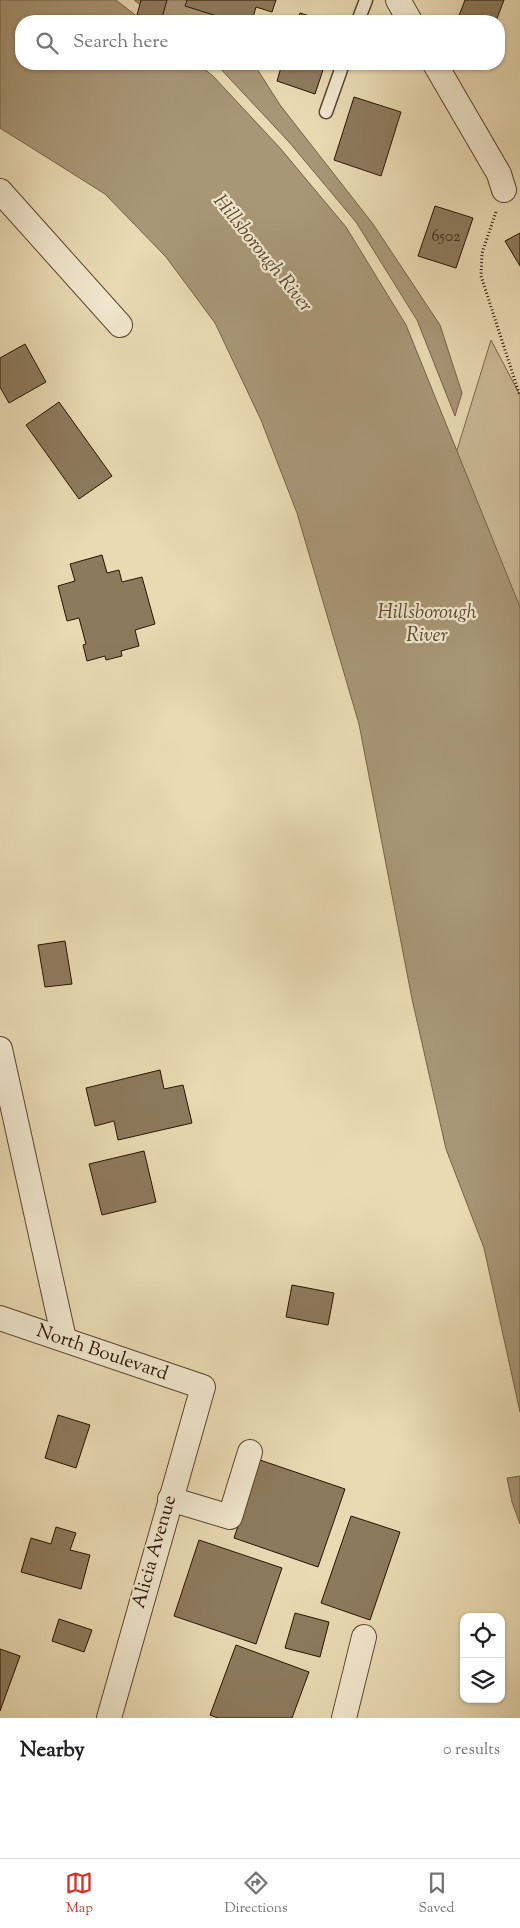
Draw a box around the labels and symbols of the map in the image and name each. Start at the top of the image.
water label: Hillsborough River [205,189,319,319]
house number: 6502 [431,226,461,249]
water label: Hillsborough River [378,599,477,651]
street label: North Boulevard [33,1318,172,1388]
street label: Alicia Avenue [126,1492,184,1612]

